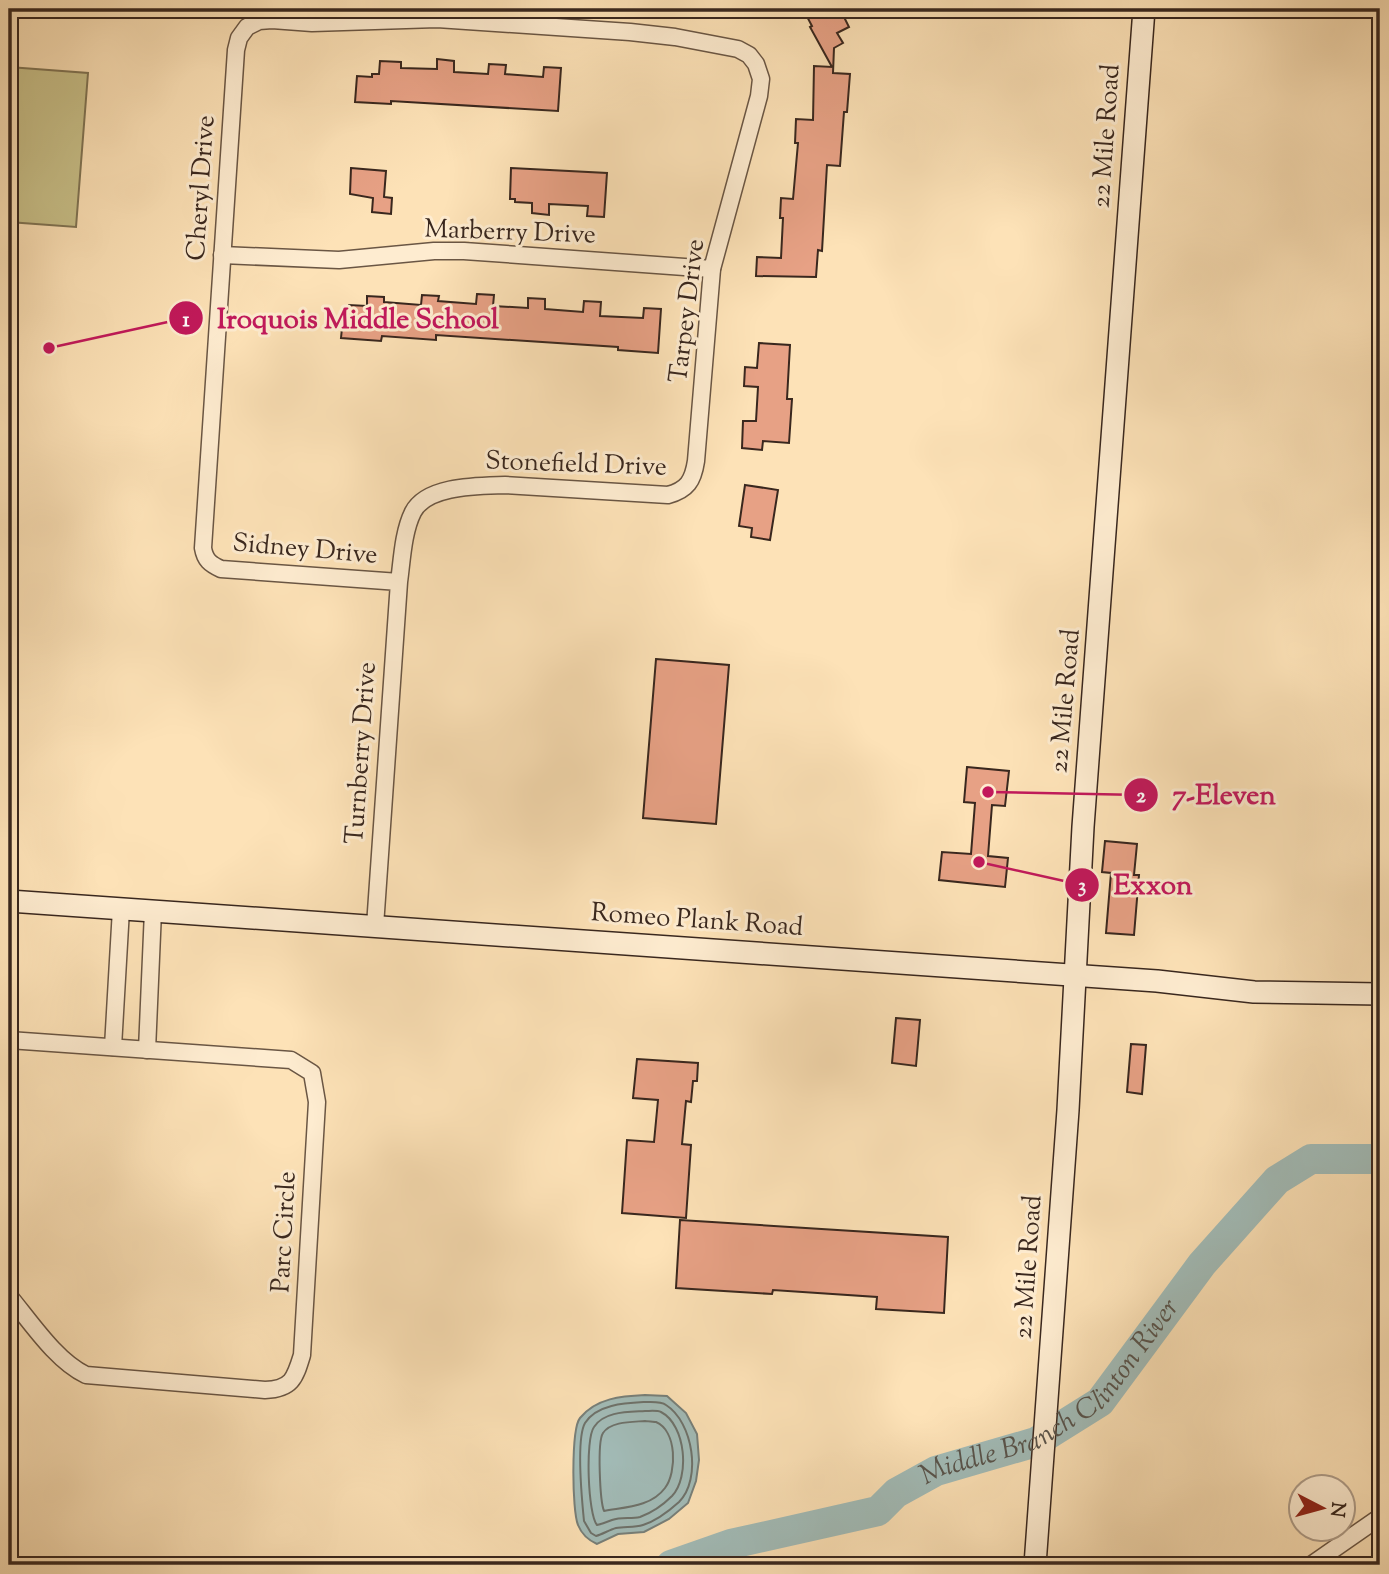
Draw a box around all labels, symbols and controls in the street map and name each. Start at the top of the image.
street label: 22 Mile Road [1084,62,1131,209]
street label: Cheryl Drive [178,114,226,262]
street label: Marberry Drive [423,212,597,254]
street label: Tarpey Drive [661,237,715,385]
callout: Iroquois Middle School [168,294,513,343]
text: Iroquois Middle School [217,301,499,341]
text: 1 [182,306,190,336]
street label: Stonefield Drive [485,443,667,487]
street label: Sidney Drive [231,525,379,575]
street label: 22 Mile Road [1041,627,1091,774]
street label: Turnberry Drive [337,661,387,845]
callout: 7-Eleven [1124,770,1290,819]
text: 7-Eleven [1172,777,1276,817]
text: 2 [1136,782,1146,812]
callout: Exxon [1064,860,1206,909]
text: Exxon [1113,867,1193,907]
text: 3 [1078,872,1086,902]
street label: Romeo Plank Road [590,895,805,947]
street label: Parc Circle [263,1170,307,1294]
street label: 22 Mile Road [1006,1193,1053,1340]
water label: Middle Branch Clinton River [912,1291,1190,1496]
north arrow [1288,1472,1358,1542]
text: N [1322,1501,1351,1518]

